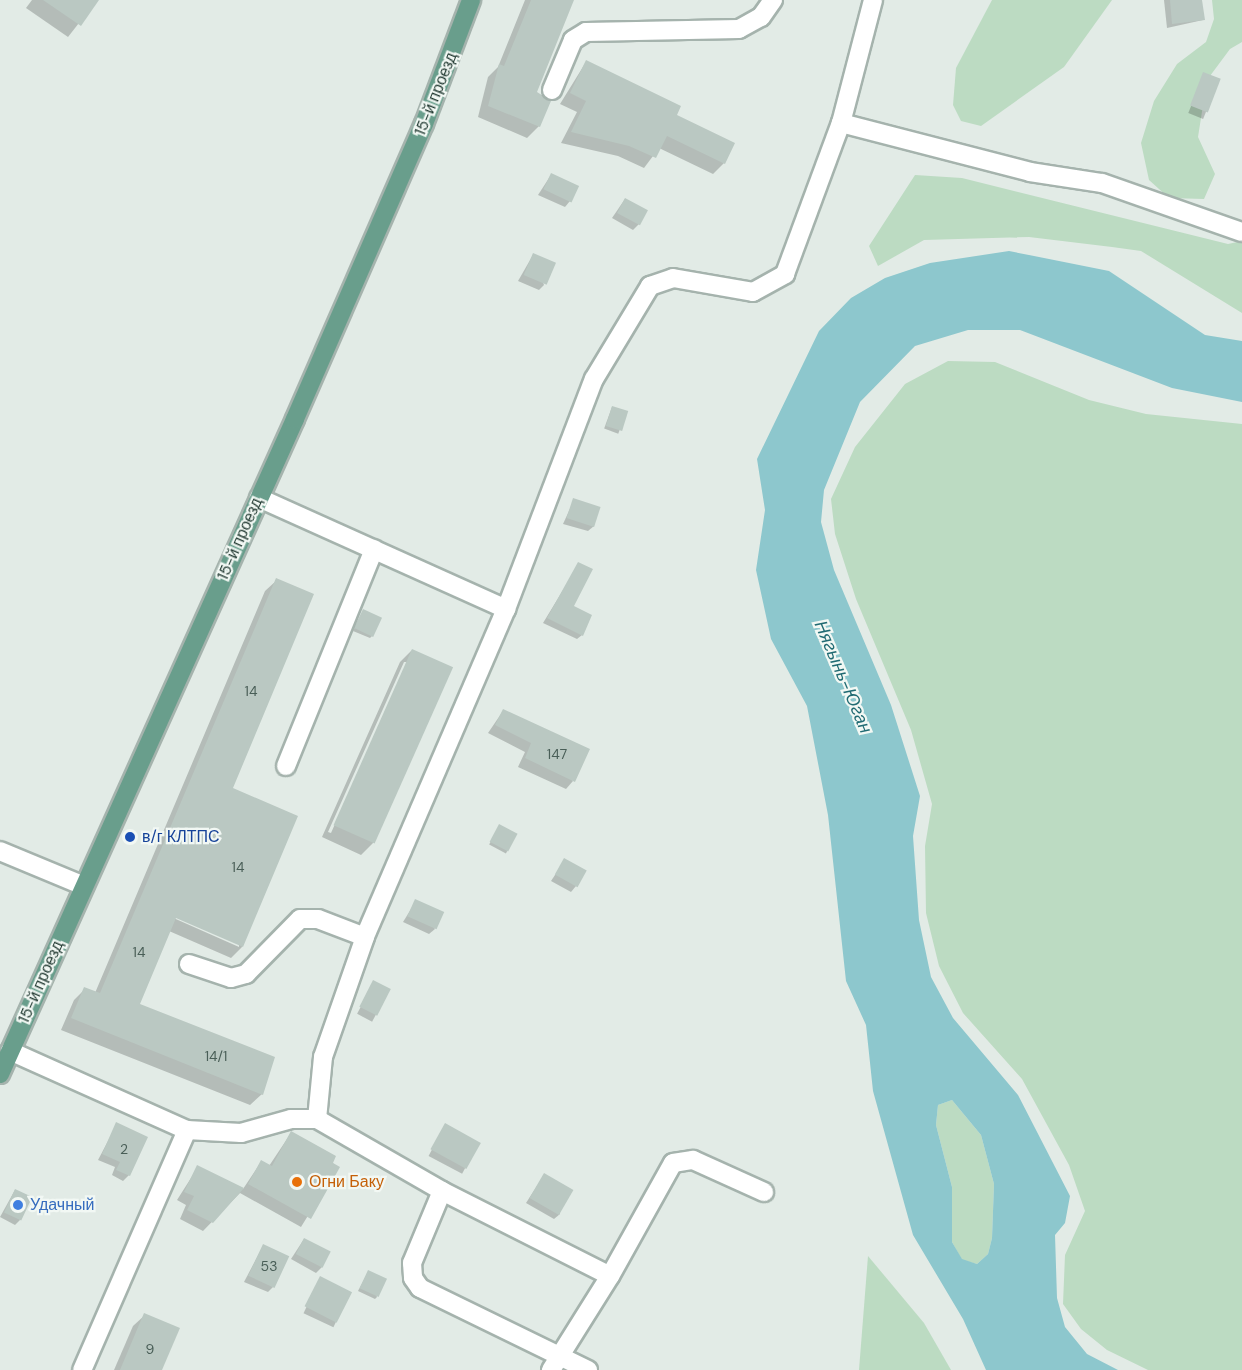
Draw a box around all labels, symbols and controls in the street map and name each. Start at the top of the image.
street label: 15-й проезд [411,50,461,138]
street label: 15-й проезд [213,495,267,583]
water label: Нягынь-Юган [810,617,876,737]
house number: 14 [245,683,257,699]
house number: 147 [547,746,567,762]
place label: в/г КЛТПС [142,827,220,847]
marker: в/г КЛТПС [123,830,137,844]
house number: 14 [232,859,244,875]
street label: 15-й проезд [14,938,68,1026]
house number: 14 [133,944,145,960]
house number: 14/1 [205,1048,227,1064]
house number: 2 [120,1141,128,1157]
place label: Огни Баку [309,1172,384,1192]
marker: Огни Баку [290,1175,304,1189]
place label: Удачный [30,1195,94,1215]
marker: Удачный [11,1198,25,1212]
house number: 53 [261,1258,277,1274]
house number: 9 [146,1341,154,1357]

